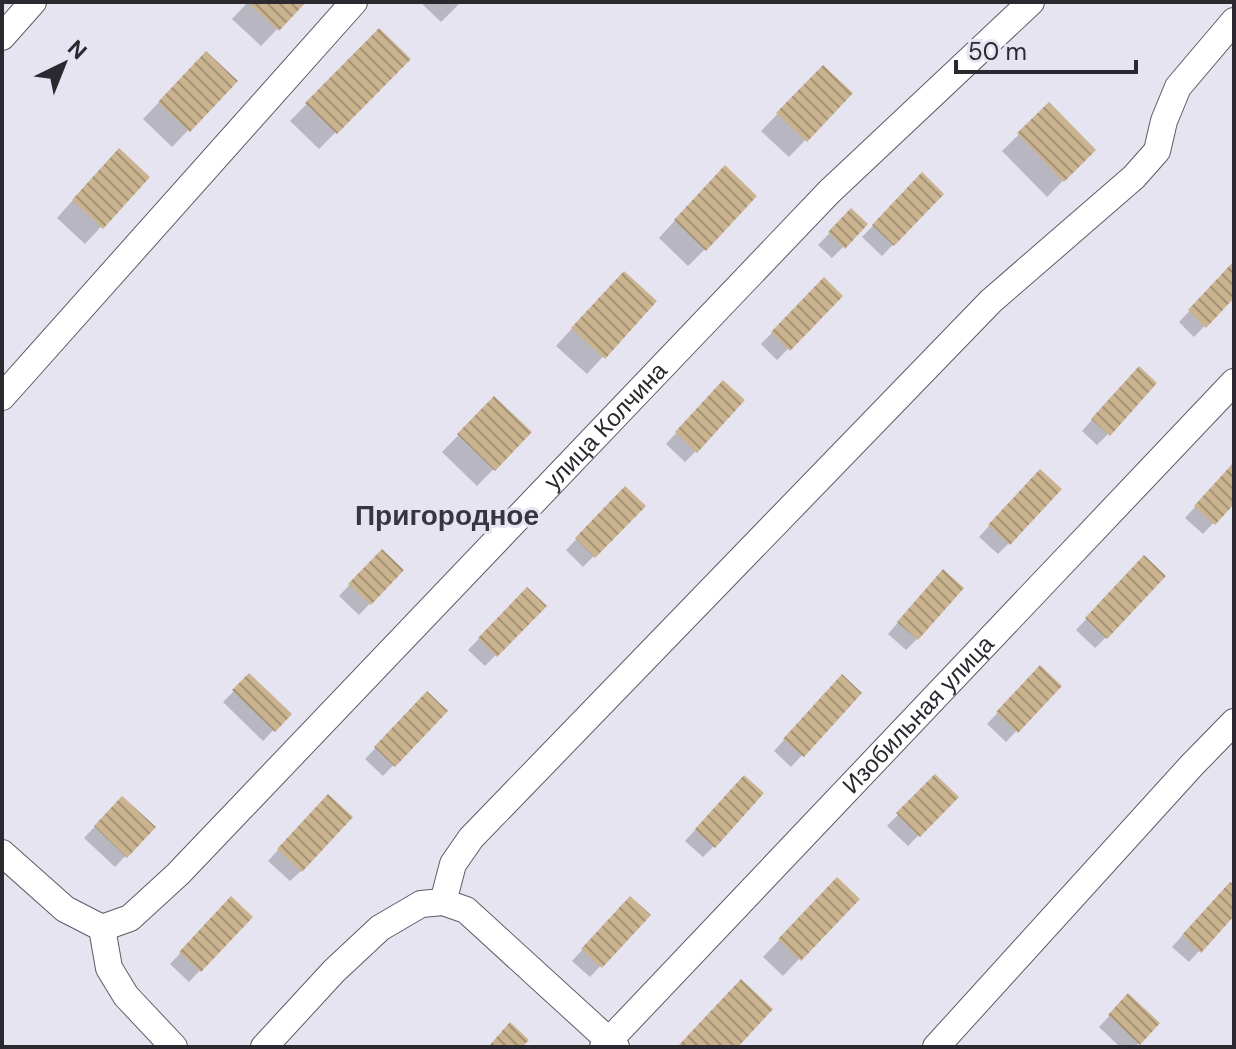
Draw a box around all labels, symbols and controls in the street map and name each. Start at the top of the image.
north arrow [24,24,104,104]
scale bar [956,24,1136,74]
text: N [62,34,93,66]
text: 50 m [968,36,1027,67]
street label: улица Колчина [537,355,674,496]
district label: Пригородное [355,497,539,534]
street label: Изобильная улица [835,628,1001,800]

